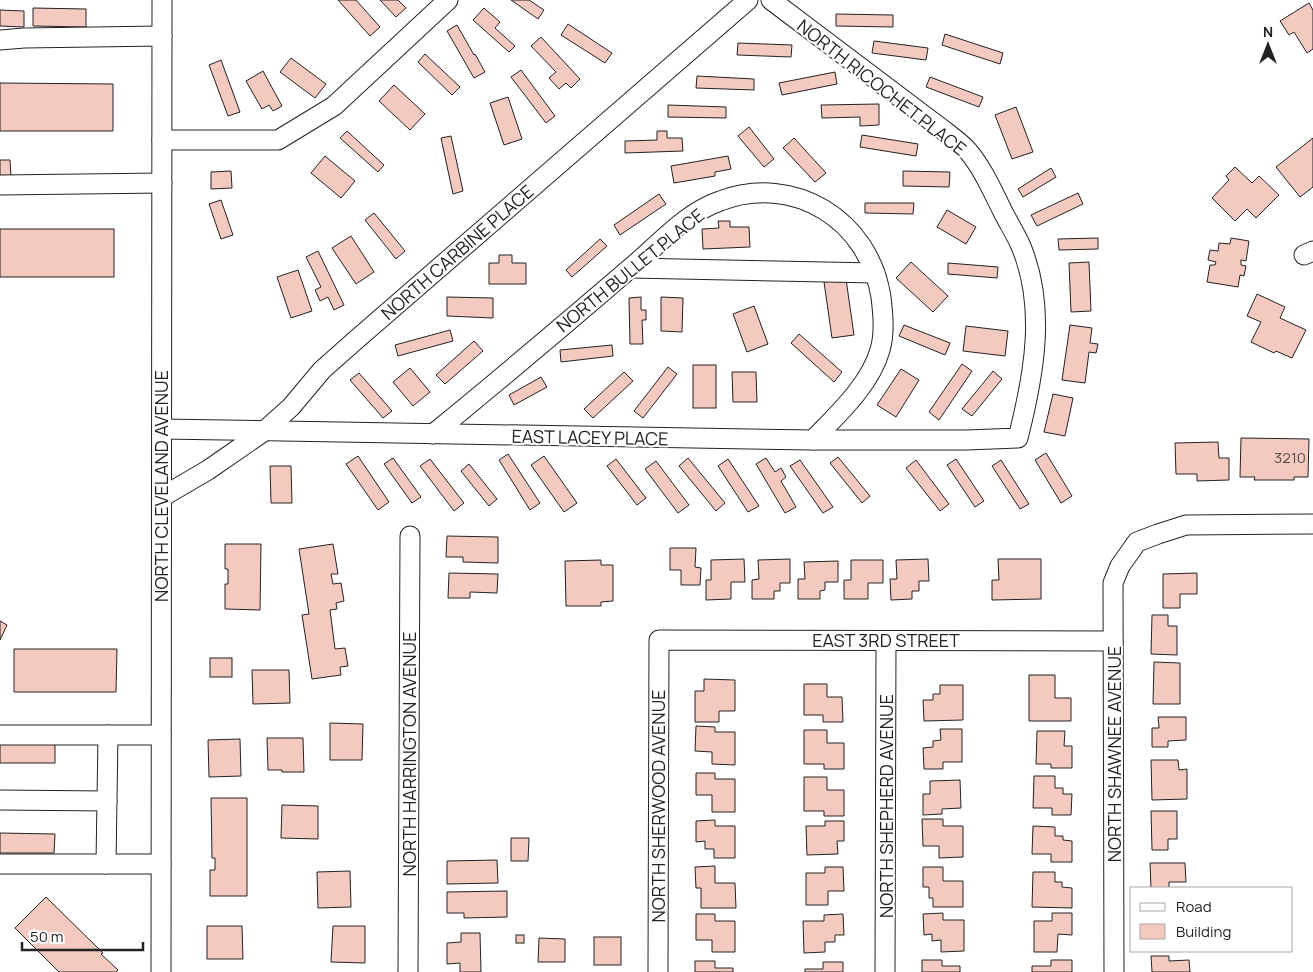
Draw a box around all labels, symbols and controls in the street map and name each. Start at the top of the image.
street label: NORTH RICOCHET PLACE [793,13,971,161]
north arrow [1243,20,1293,70]
text: N [1263,22,1273,41]
street label: NORTH CARBINE PLACE [376,179,538,325]
street label: NORTH BULLET PLACE [551,203,709,337]
street label: NORTH CLEVELAND AVENUE [149,370,173,602]
street label: EAST LACEY PLACE [511,424,669,450]
house number: 3210 [1274,447,1306,468]
street label: EAST 3RD STREET [812,628,960,652]
street label: NORTH HARRINGTON AVENUE [397,632,421,876]
street label: NORTH SHAWNEE AVENUE [1102,646,1126,862]
street label: NORTH SHERWOOD AVENUE [646,689,670,923]
street label: NORTH SHEPHERD AVENUE [874,694,898,918]
legend [1130,887,1293,952]
text: Road [1176,896,1212,917]
scale bar [22,920,144,952]
text: Building [1176,921,1231,942]
text: 50 m [30,926,64,947]

